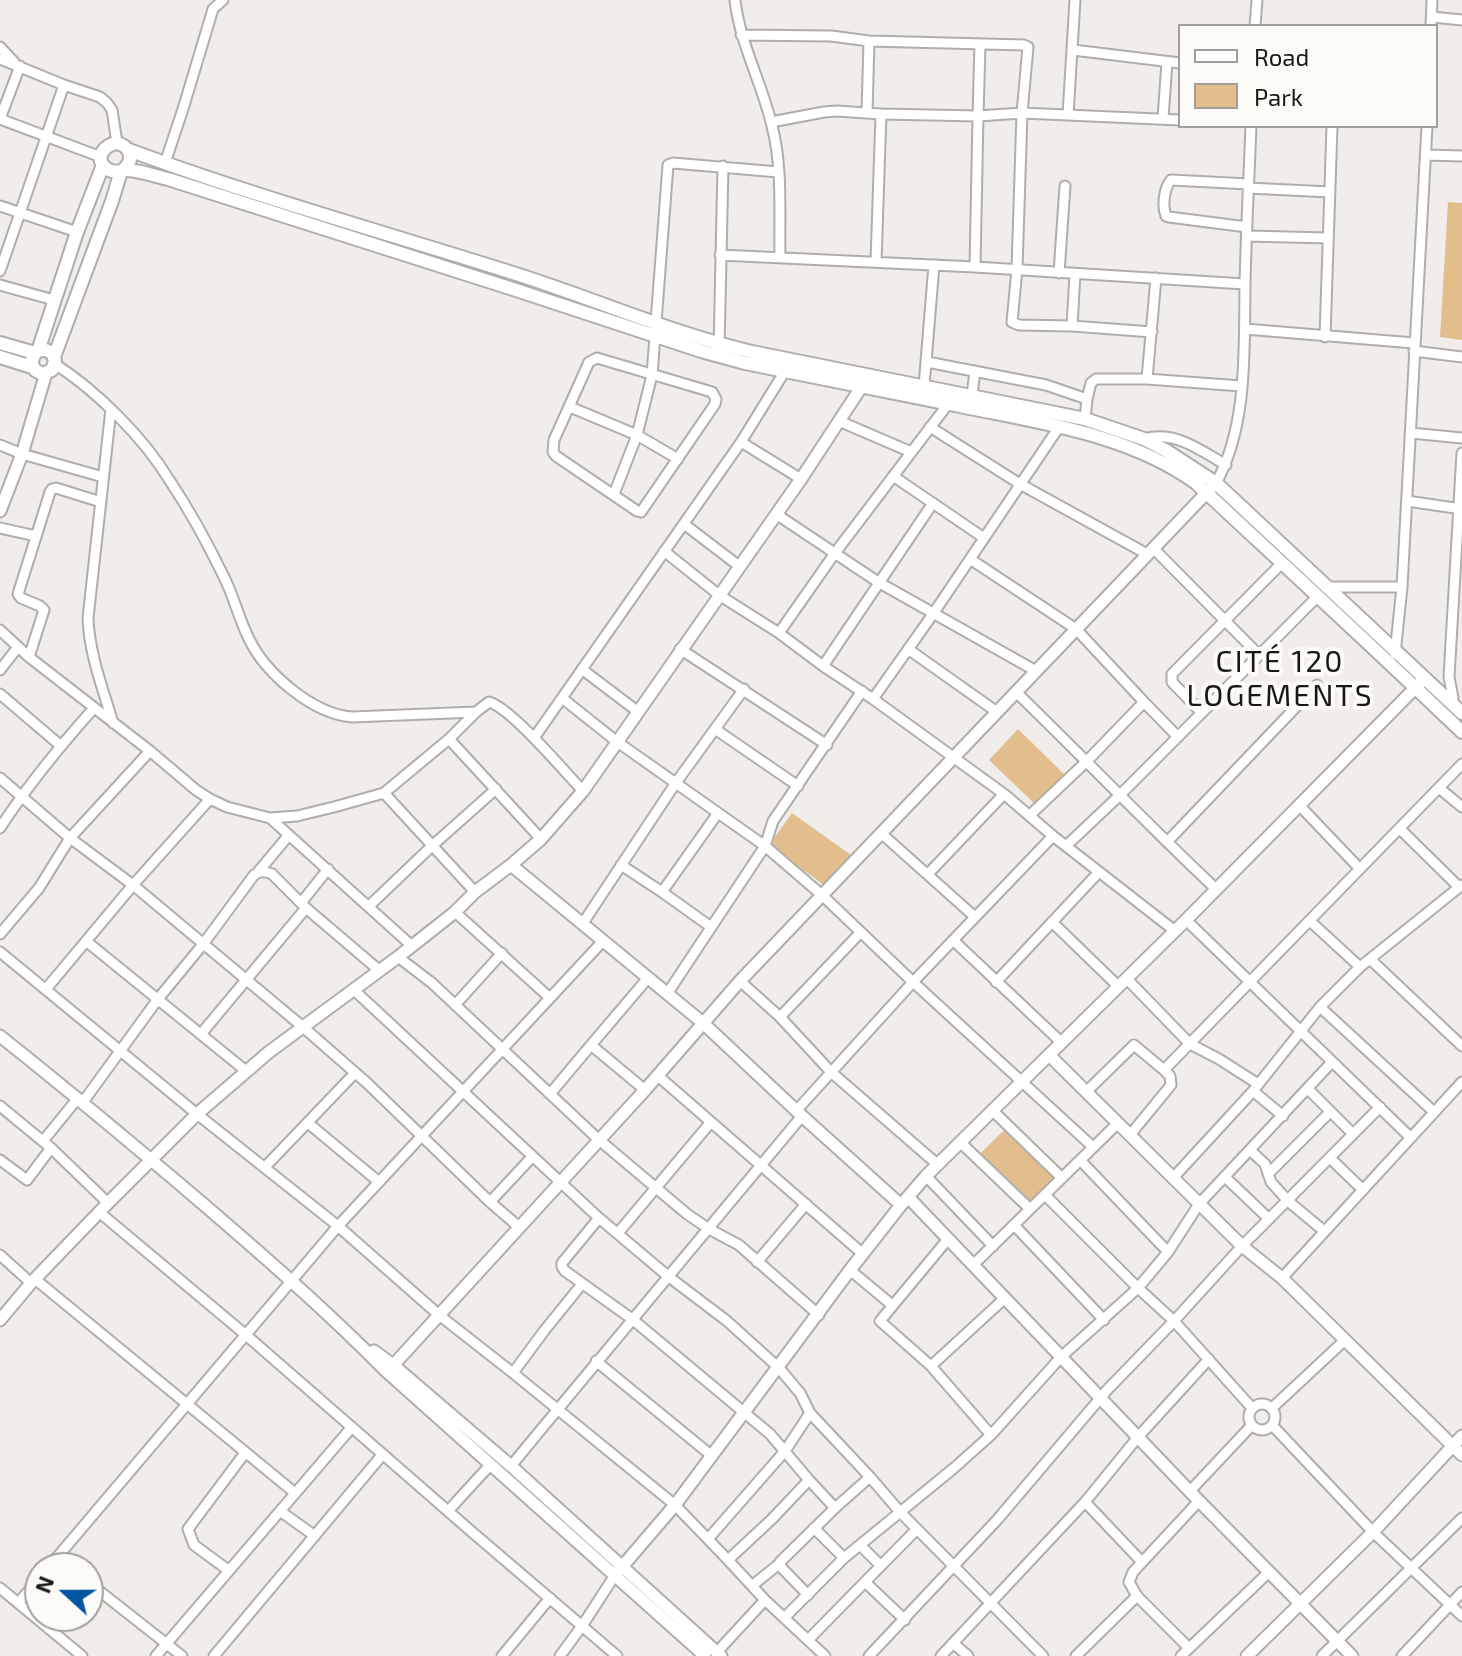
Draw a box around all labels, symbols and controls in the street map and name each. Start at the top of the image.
legend [1178,24,1438,128]
text: Road [1254,42,1309,71]
text: Park [1254,82,1303,111]
district label: CITÉ 120 LOGEMENTS [1186,644,1374,714]
north arrow [24,1552,104,1632]
text: N [28,1572,58,1596]

